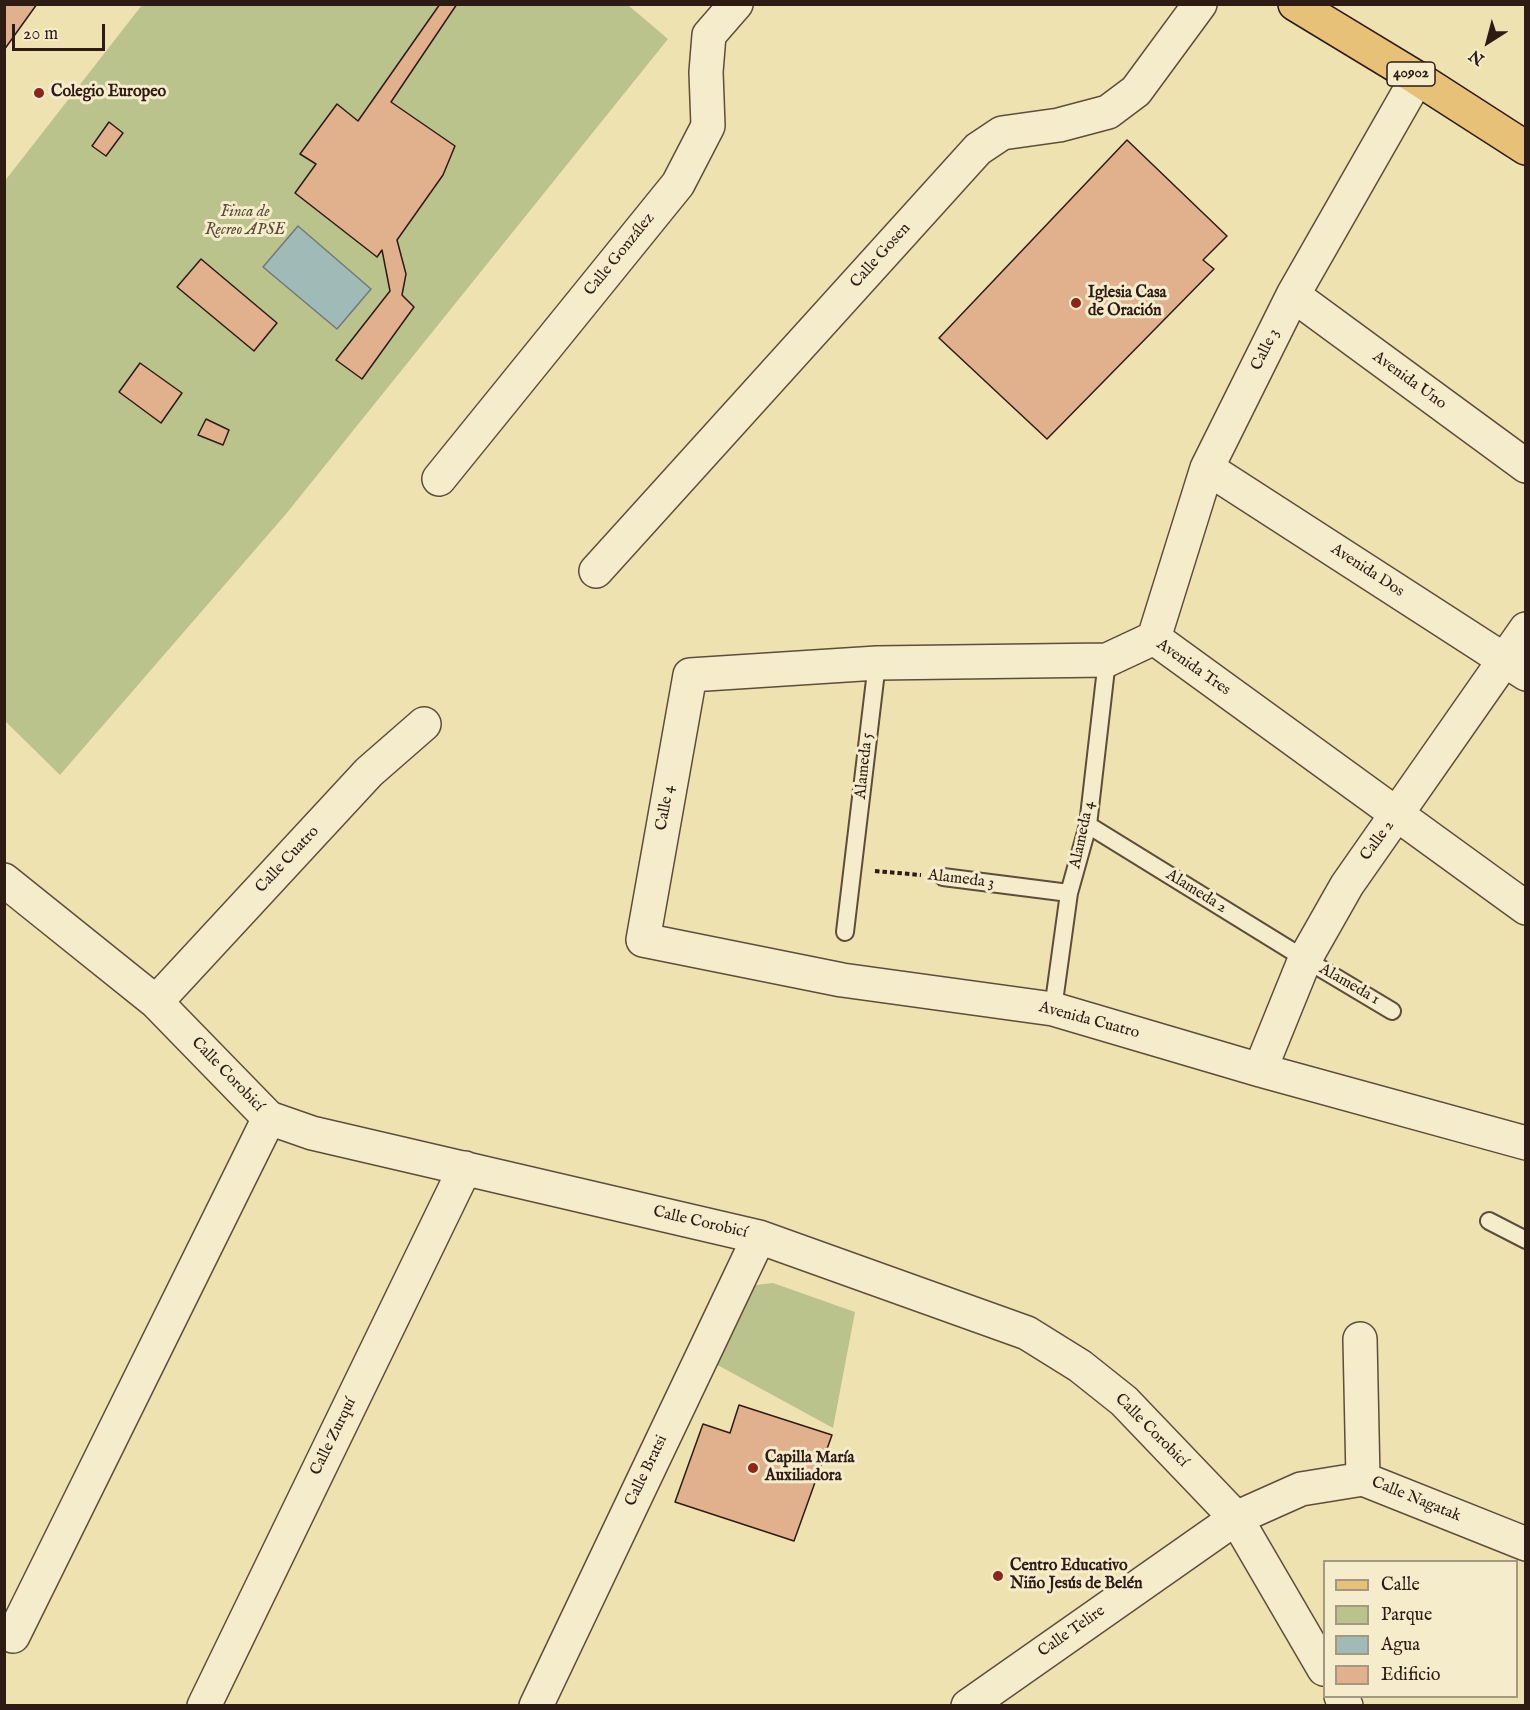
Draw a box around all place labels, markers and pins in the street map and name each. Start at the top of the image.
place label: Colegio Europeo [51,83,166,103]
marker: Colegio Europeo [32,86,46,100]
place label: Iglesia Casa de Oración [1088,284,1166,322]
marker: Iglesia Casa de Oración [1069,296,1083,310]
place label: Capilla María Auxiliadora [765,1449,854,1487]
marker: Capilla María Auxiliadora [746,1461,760,1475]
place label: Centro Educativo Niño Jesús de Belén [1010,1557,1143,1595]
marker: Centro Educativo Niño Jesús de Belén [991,1569,1005,1583]

